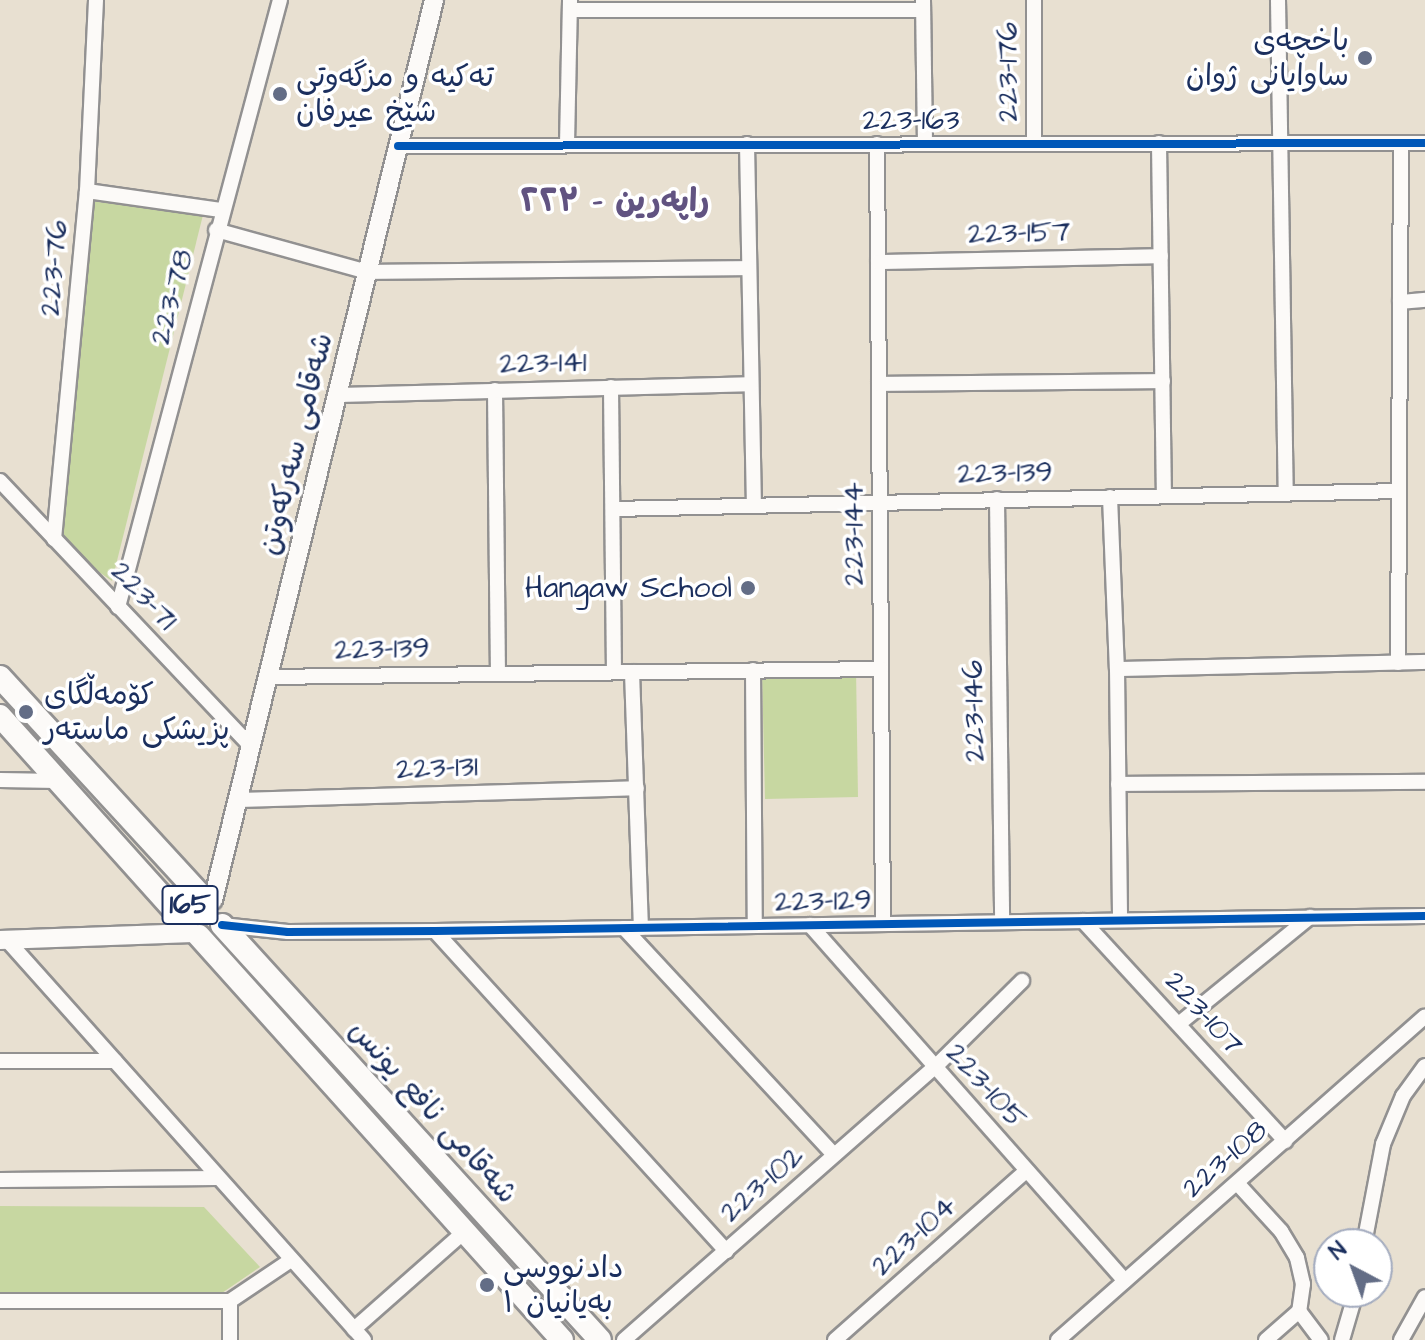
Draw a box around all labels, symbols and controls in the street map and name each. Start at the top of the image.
street label: 223-176 [990,22,1026,122]
place label: باخچەی ساوایانی ژوان [1186,23,1349,94]
marker: باخچەی ساوایانی ژوان [1356,49,1374,67]
place label: تەکیە و مزگەوتی شێخ عیرفان [296,59,494,130]
marker: تەکیە و مزگەوتی شێخ عیرفان [271,85,289,103]
street label: 223-163 [863,102,959,138]
district label: راپەرین - ٢٢٣ [521,183,709,221]
street label: 223-157 [967,214,1071,252]
street label: 223-76 [32,219,76,317]
street label: 223-78 [142,246,202,348]
street label: شەقامی سەرکەوتن [251,329,341,559]
street label: 223-141 [499,344,587,382]
street label: 223-139 [957,454,1053,492]
street label: 223-144 [836,482,872,586]
street label: 223-71 [103,554,185,638]
place label: Hangaw School [525,570,732,606]
marker: Hangaw School [739,579,757,597]
street label: 223-139 [334,630,430,668]
street label: 223-146 [955,660,993,762]
place label: کۆمەڵگای پزیشکی ماستەر [44,677,230,748]
marker: کۆمەڵگای پزیشکی ماستەر [15,701,37,723]
street label: 223-131 [395,749,479,787]
road number: 165 [160,881,220,929]
street label: 223-129 [774,882,872,920]
street label: 223-107 [1157,964,1251,1062]
street label: شەقامی نافع یونس [341,1013,525,1211]
street label: 223-105 [938,1036,1034,1136]
street label: 223-108 [1175,1112,1275,1206]
street label: 223-102 [713,1138,811,1230]
street label: 223-104 [864,1188,964,1284]
north arrow [1313,1228,1393,1308]
text: N [1323,1235,1354,1267]
place label: دادنووسی بەیانیان ١ [503,1250,624,1320]
marker: دادنووسی بەیانیان ١ [478,1276,496,1294]

